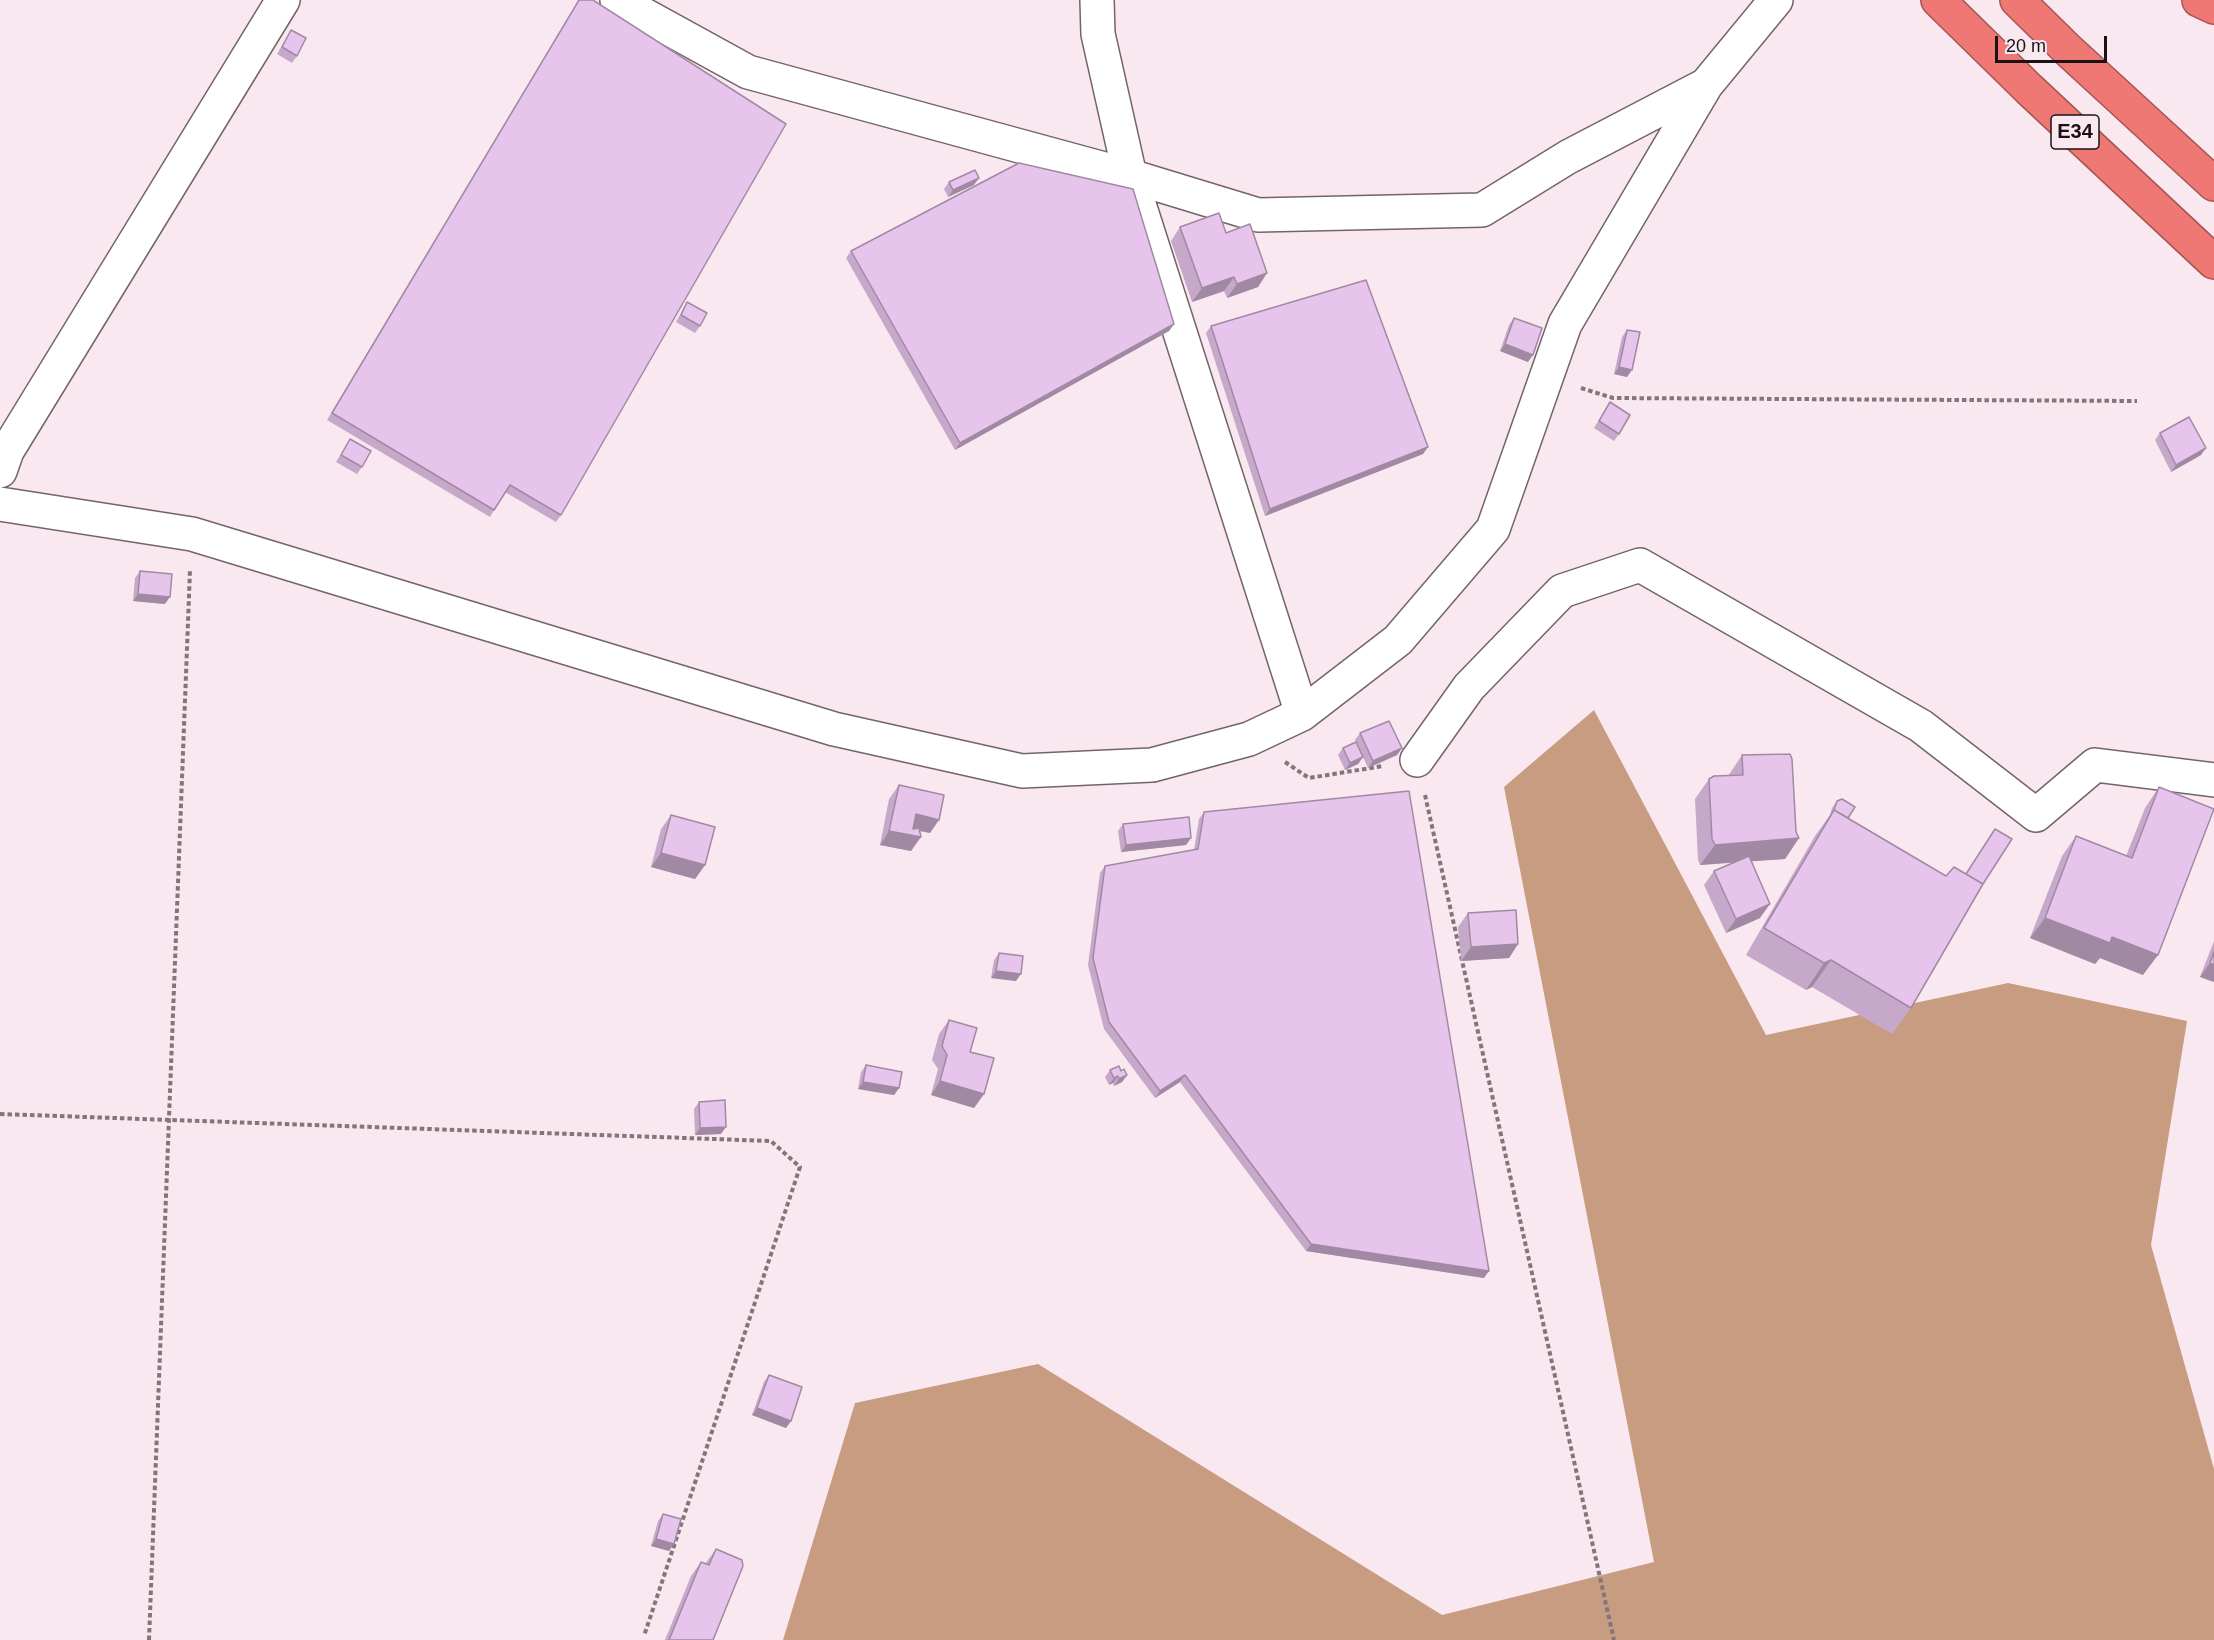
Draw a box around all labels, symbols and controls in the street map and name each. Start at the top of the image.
scale bar [1998,24,2110,62]
text: 20 m [2006,36,2046,56]
road number: E34 [2051,115,2099,149]

